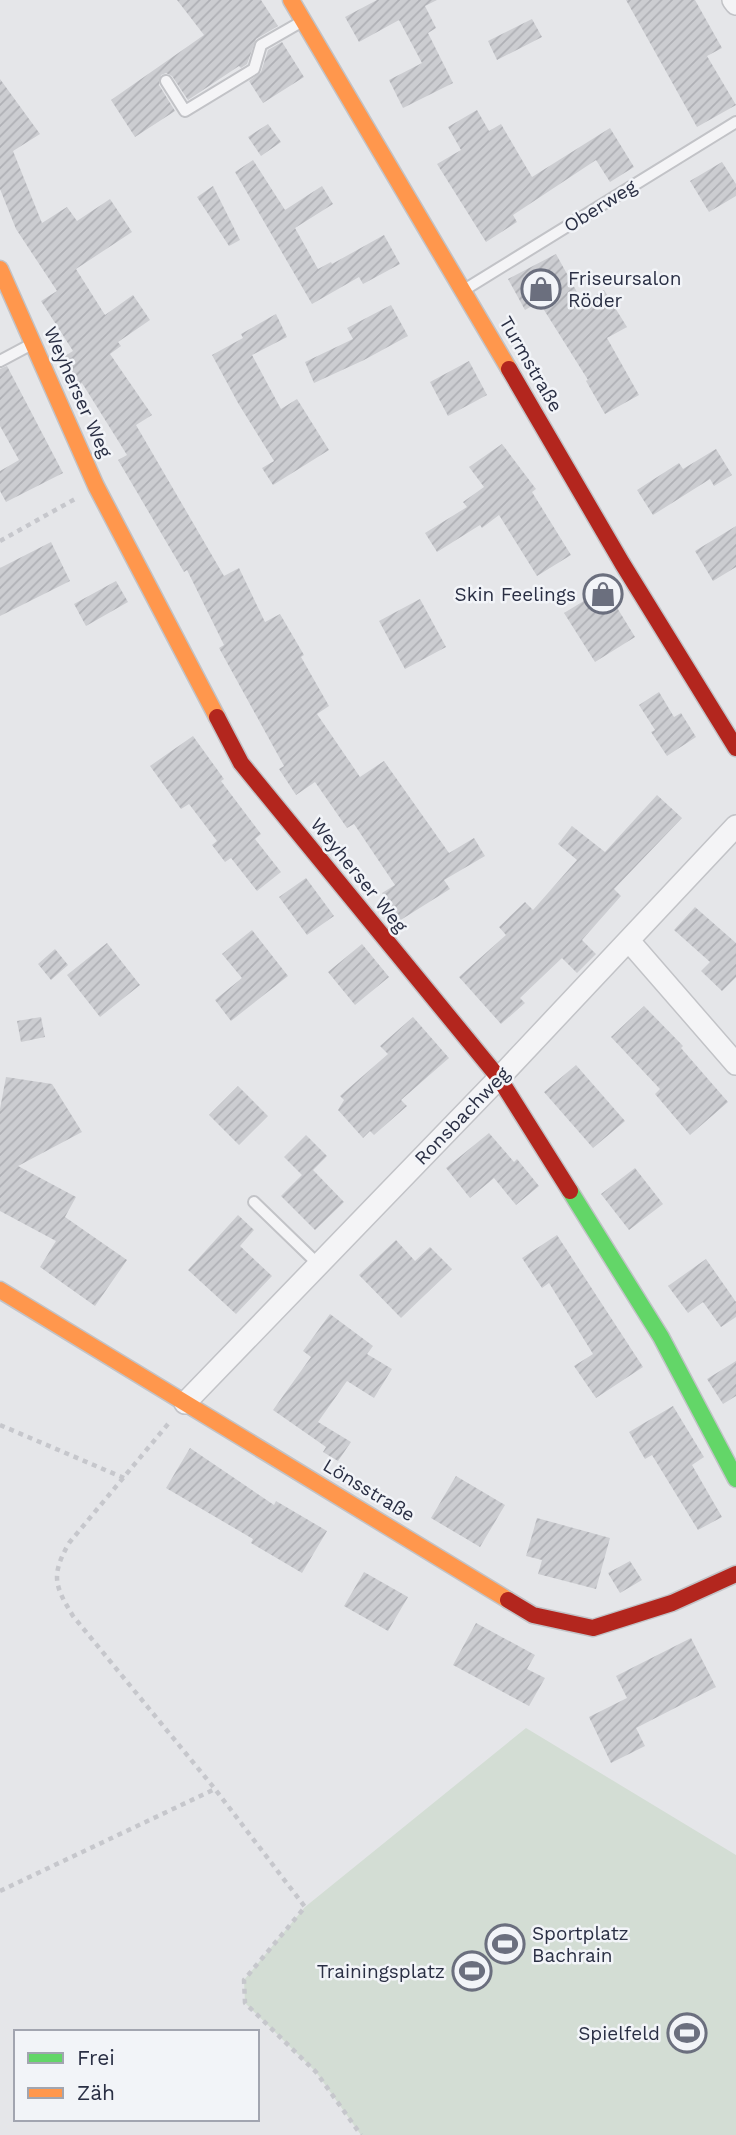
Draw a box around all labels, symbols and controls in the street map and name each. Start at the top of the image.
street label: Oberweg [559,174,641,237]
place label: Friseursalon Röder [568,267,681,312]
shop icon: Friseursalon Röder [520,268,562,310]
street label: Turmstraße [494,312,568,416]
street label: Weyherser Weg [39,323,118,462]
shop icon: Skin Feelings [582,573,624,615]
place label: Skin Feelings [455,583,576,606]
street label: Weyherser Weg [306,813,413,938]
street label: Ronsbachweg [410,1062,515,1170]
street label: Lönsstraße [319,1454,419,1526]
place label: Sportplatz Bachrain [532,1922,629,1967]
sports icon: Sportplatz Bachrain [484,1923,526,1965]
sports icon: Trainingsplatz [451,1950,493,1992]
place label: Trainingsplatz [317,1960,445,1983]
sports icon: Spielfeld [666,2012,708,2054]
place label: Spielfeld [578,2022,660,2045]
legend [14,2030,259,2121]
text: Frei [77,2045,115,2070]
text: Zäh [77,2080,115,2105]

